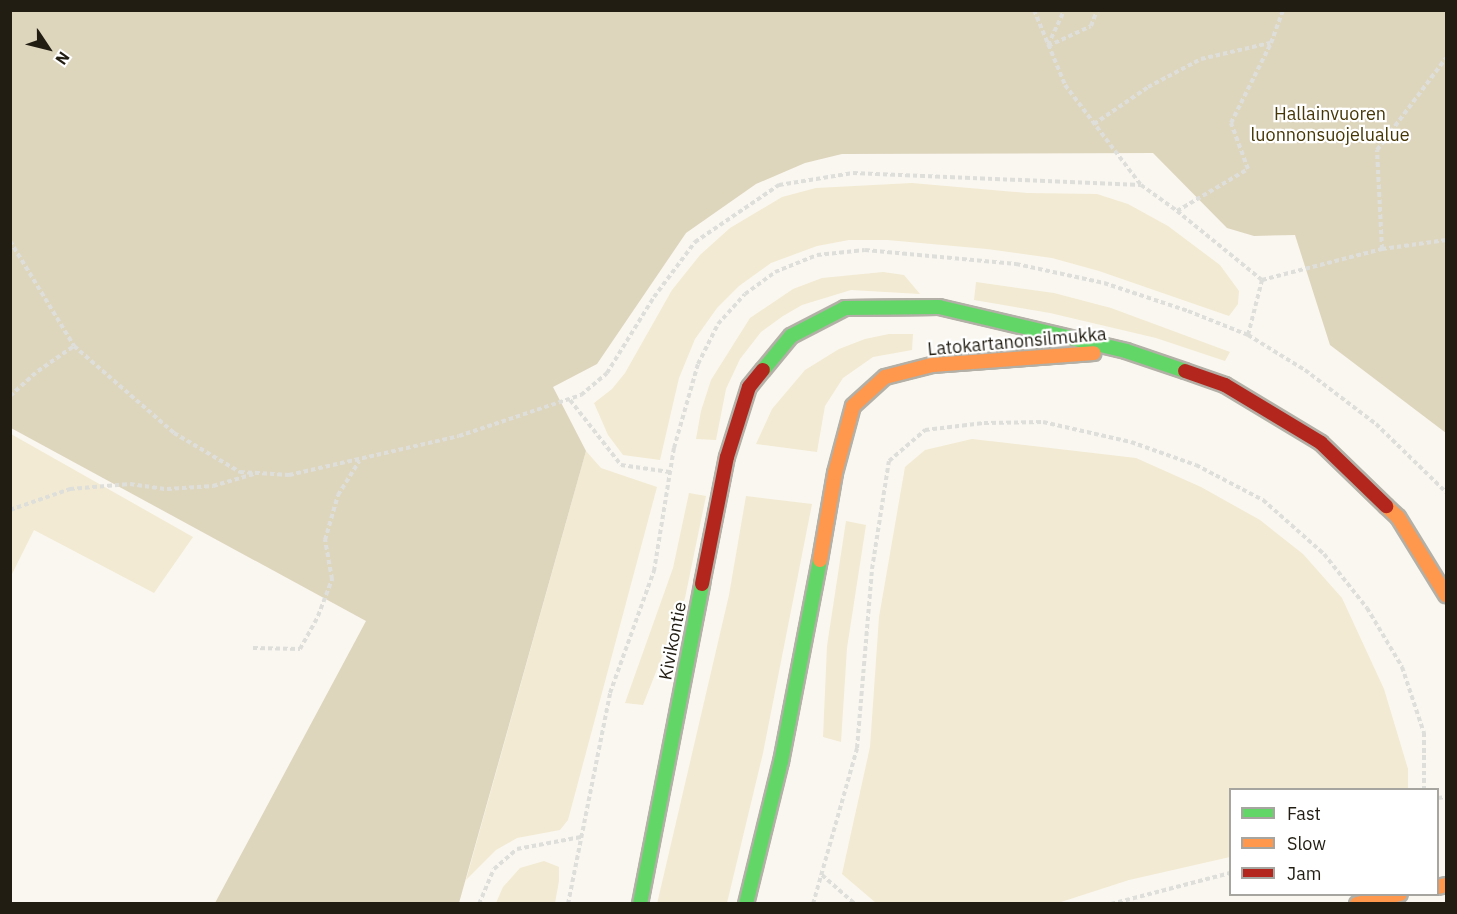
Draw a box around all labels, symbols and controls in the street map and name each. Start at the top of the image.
north arrow [18,18,78,78]
text: N [51,48,74,69]
park label: Hallainvuoren luonnonsuojelualue [1250,104,1410,146]
street label: Latokartanonsilmukka [927,323,1107,361]
street label: Kivikontie [655,600,691,682]
legend [1229,788,1439,896]
text: Fast [1287,802,1321,825]
text: Slow [1287,832,1326,855]
text: Jam [1287,862,1322,885]

